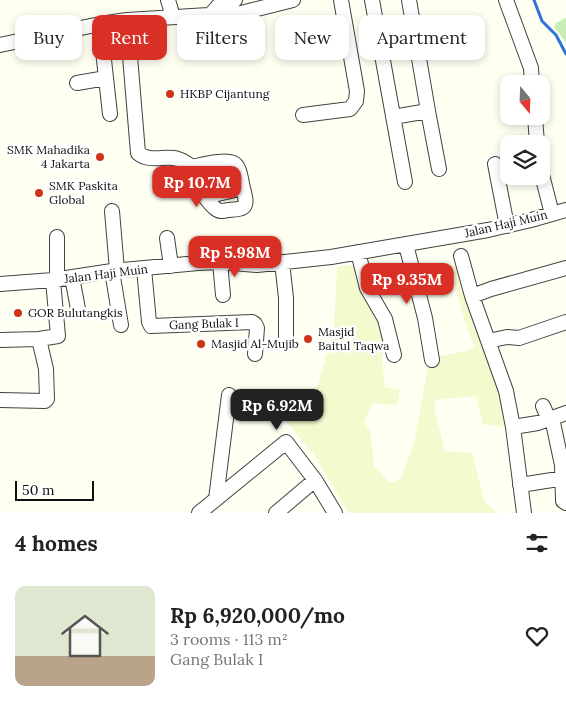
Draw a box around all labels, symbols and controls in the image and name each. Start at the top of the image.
chip: Buy [15,15,82,60]
chip: Rent [92,15,167,60]
chip: Filters [177,15,265,60]
chip: New [275,15,349,60]
chip: Apartment [359,15,485,60]
north arrow [500,75,550,125]
map controls [500,75,550,185]
place label: HKBP Cijantung [180,86,270,101]
marker: HKBP Cijantung [164,88,176,100]
button: layers [500,135,550,185]
place label: SMK Mahadika 4 Jakarta [7,142,90,171]
marker: SMK Mahadika 4 Jakarta [94,151,106,163]
pin: Rp 10.7M [145,166,249,208]
text: Rp 10.7M [163,172,231,192]
place label: SMK Paskita Global [49,178,118,207]
marker: SMK Paskita Global [33,187,45,199]
street label: Jalan Haji Muin [462,207,549,241]
pin: Rp 5.98M [183,236,287,278]
text: Rp 5.98M [200,242,271,262]
street label: Jalan Haji Muin [62,261,149,286]
pin: Rp 9.35M [355,262,459,305]
text: Rp 9.35M [372,269,442,289]
place label: GOR Bulutangkis [28,305,123,320]
marker: GOR Bulutangkis [12,307,24,319]
street label: Gang Bulak I [169,315,239,332]
place label: Masjid Baitul Taqwa [318,324,390,353]
marker: Masjid Baitul Taqwa [302,333,314,345]
place label: Masjid Al-Mujib [211,336,299,351]
marker: Masjid Al-Mujib [195,338,207,350]
pin: Rp 6.92M [225,388,329,431]
text: Rp 6.92M [242,395,312,415]
scale bar [15,478,94,501]
text: 50 m [22,481,55,499]
icon: filters [523,529,551,557]
text: 4 homes [15,530,98,557]
text: Rp 6,920,000/mo [170,602,345,629]
icon: home [55,606,115,666]
icon: heart [523,622,551,650]
text: 3 rooms · 113 m² [170,629,288,649]
text: Gang Bulak I [170,649,263,669]

